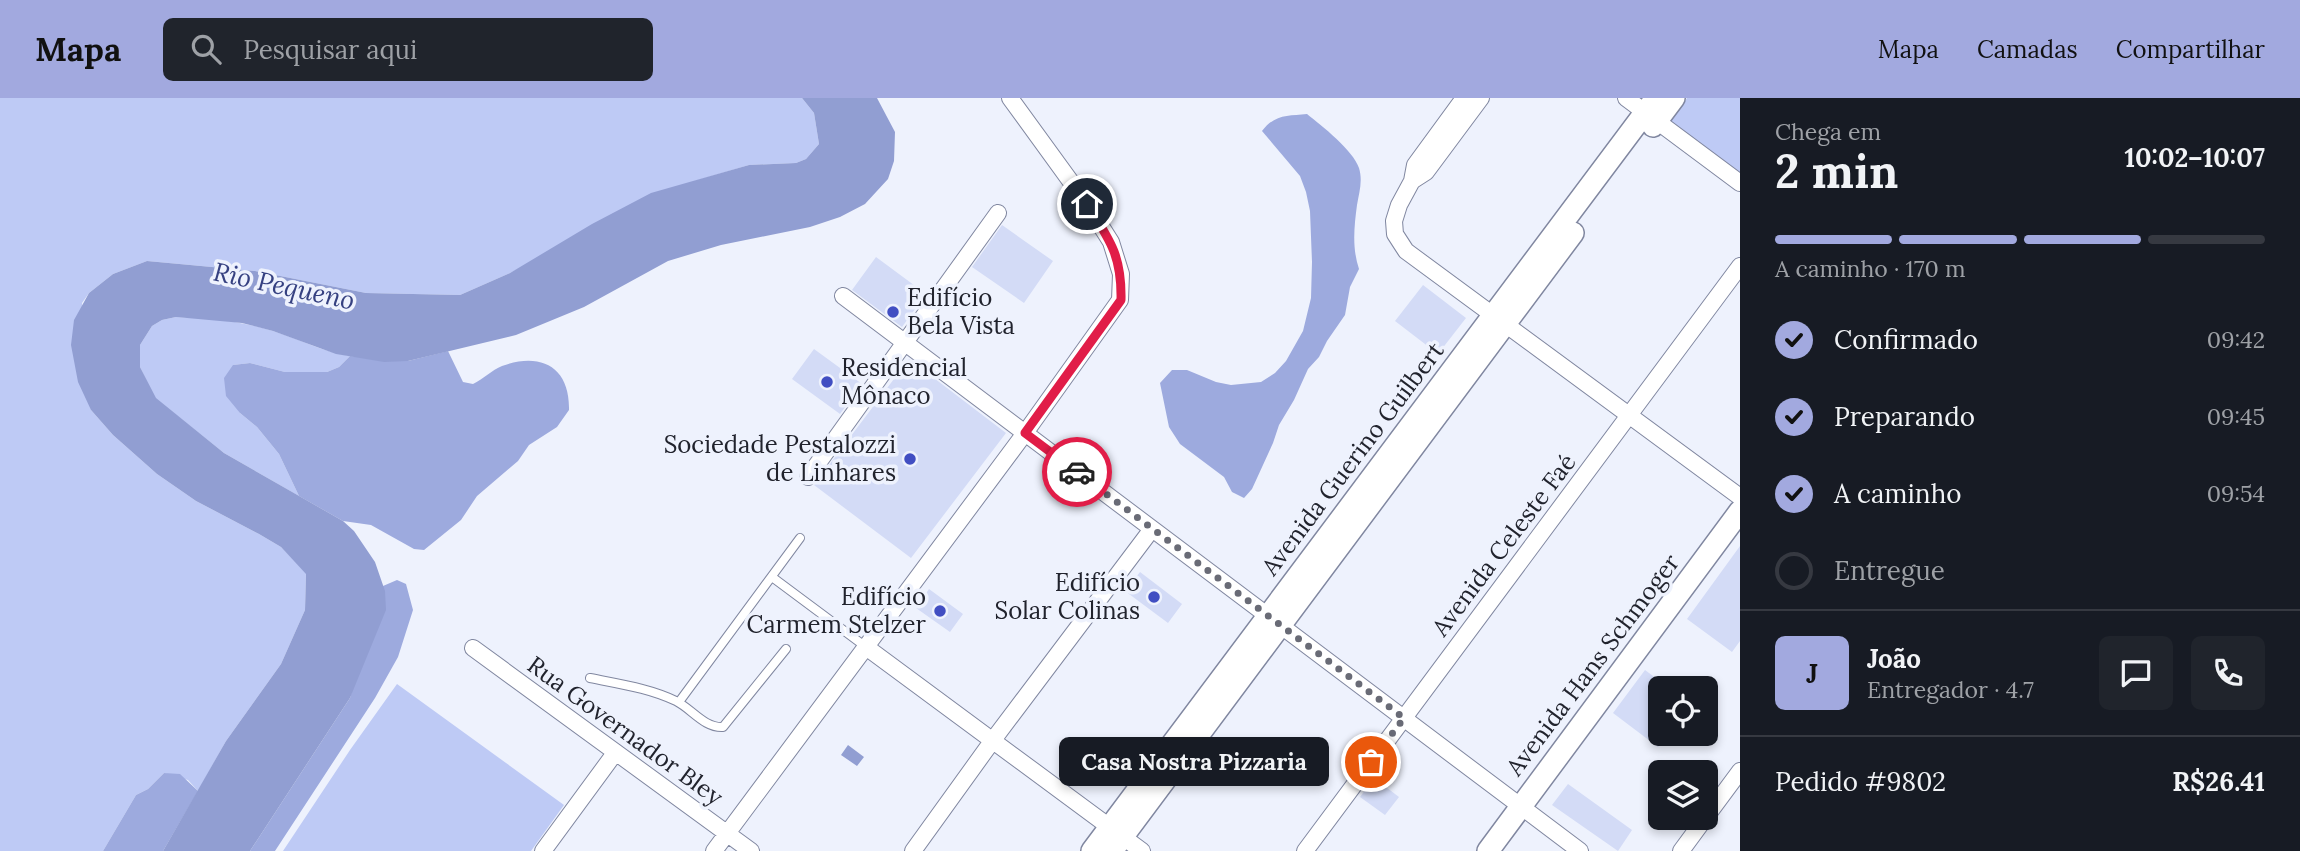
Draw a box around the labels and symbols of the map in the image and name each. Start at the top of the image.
pin [1057,174,1117,234]
water label: Rio Pequeno [210,254,358,317]
place label: Edifício Bela Vista [907,282,1015,341]
marker: Edifício Bela Vista [885,304,901,320]
street label: Avenida Guerino Guilbert [1254,335,1451,582]
place label: Residencial Mônaco [841,352,967,411]
marker: Residencial Mônaco [819,374,835,390]
place label: Sociedade Pestalozzi de Linhares [664,429,896,488]
courier [1042,437,1112,507]
street label: Avenida Celeste Faé [1424,447,1582,643]
marker: Sociedade Pestalozzi de Linhares [902,451,918,467]
street label: Avenida Hans Schmoger [1498,547,1686,782]
place label: Edifício Solar Colinas [995,567,1140,626]
place label: Edifício Carmem Stelzer [746,581,927,640]
marker: Edifício Solar Colinas [1146,589,1162,605]
marker: Edifício Carmem Stelzer [932,603,948,619]
street label: Rua Governador Bley [521,649,730,812]
pin [1341,732,1401,792]
callout: Casa Nostra Pizzaria [1060,738,1329,786]

